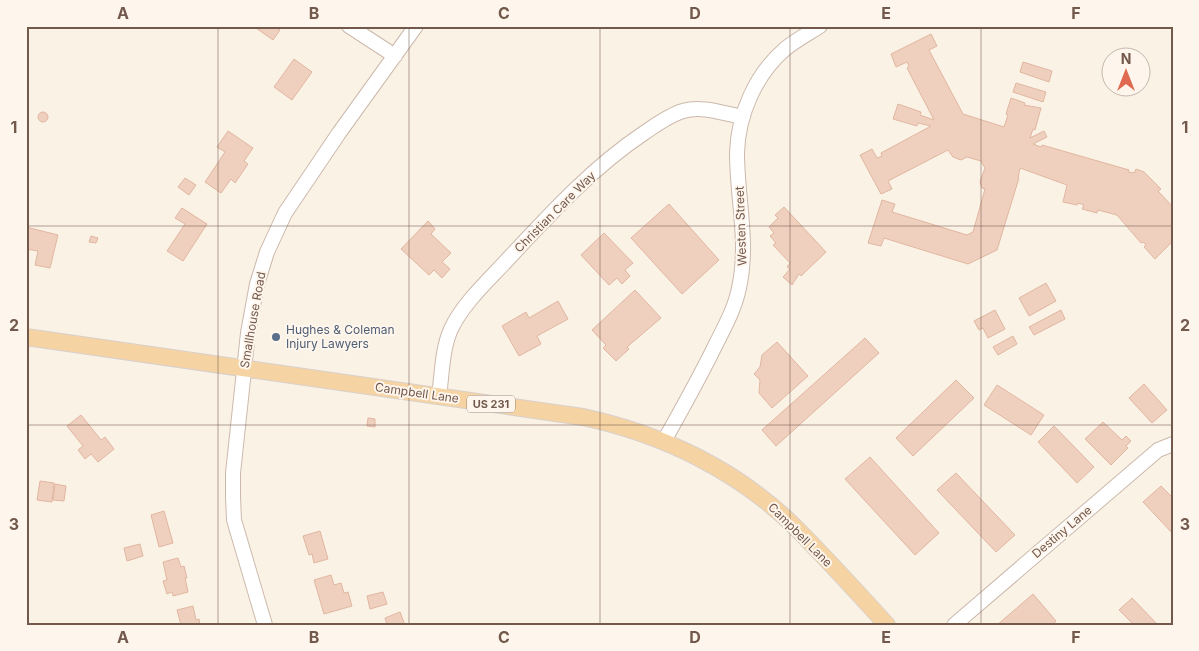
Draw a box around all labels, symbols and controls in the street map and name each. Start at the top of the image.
text: A [117,3,129,23]
text: B [309,3,319,23]
text: C [498,3,510,23]
text: D [689,3,701,23]
text: E [881,3,891,23]
text: F [1071,3,1081,23]
north arrow [1102,48,1152,98]
text: N [1121,50,1131,67]
text: 1 [11,117,17,137]
text: 1 [1182,117,1188,137]
street label: Christian Care Way [511,168,599,255]
street label: Westen Street [732,186,749,266]
street label: Smallhouse Road [237,270,268,369]
text: 2 [9,315,19,335]
text: 2 [1180,315,1190,335]
place label: Hughes & Coleman Injury Lawyers [286,322,394,351]
marker: Hughes & Coleman Injury Lawyers [270,331,282,343]
street label: Campbell Lane [374,379,460,406]
road number: US 231 [467,396,515,412]
street label: Campbell Lane [765,499,836,570]
street label: Destiny Lane [1029,502,1095,561]
text: 3 [9,514,19,534]
text: 3 [1180,514,1190,534]
text: A [117,627,129,647]
text: B [309,627,319,647]
text: C [498,627,510,647]
text: D [689,627,701,647]
text: E [881,627,891,647]
text: F [1071,627,1081,647]

